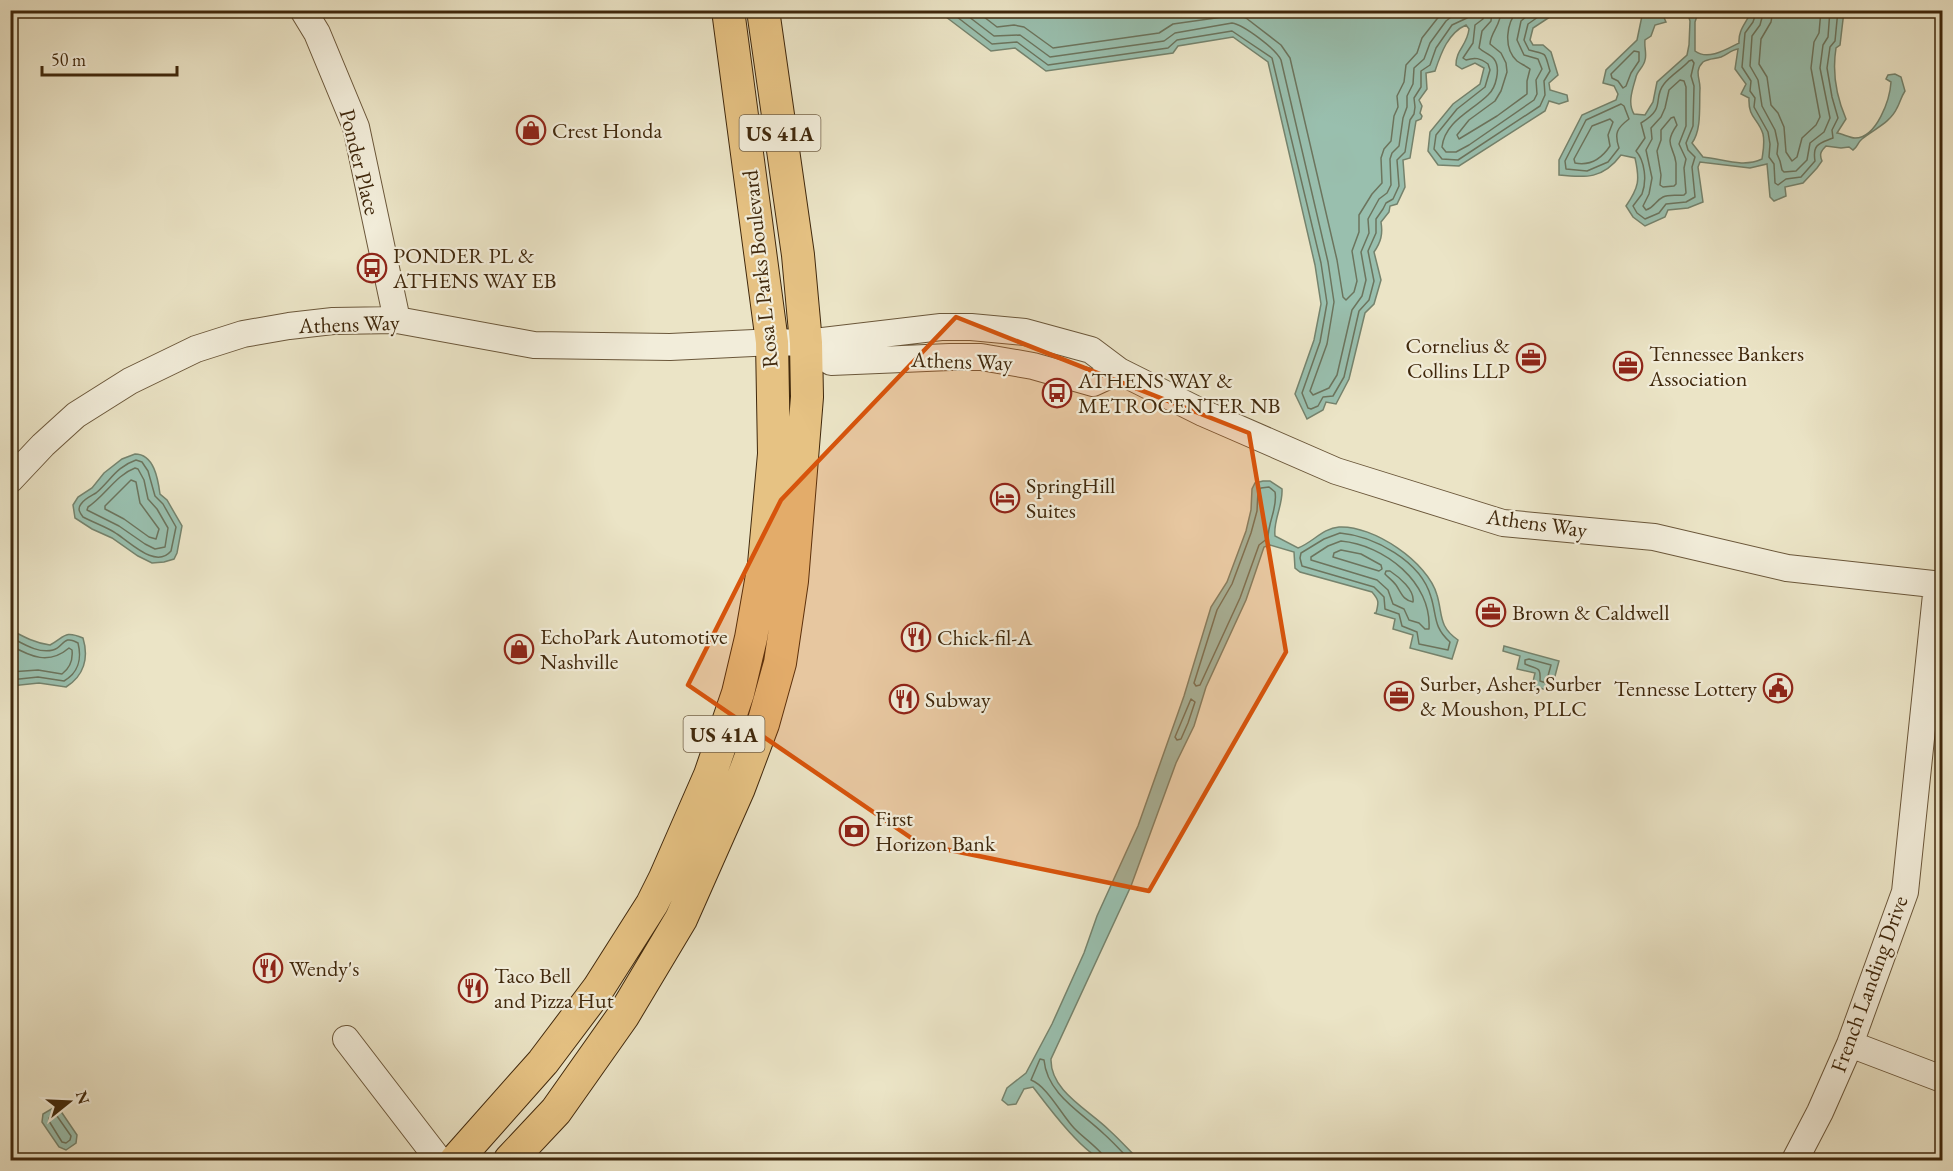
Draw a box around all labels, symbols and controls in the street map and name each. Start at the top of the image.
scale bar [42,39,177,77]
text: 50 m [51,48,86,71]
street label: Ponder Place [333,106,387,218]
shop icon: Crest Honda [515,114,547,146]
road number: US 41A [740,115,820,151]
place label: Crest Honda [552,116,662,145]
street label: Rosa L Parks Boulevard [735,168,785,369]
place label: PONDER PL & ATHENS WAY EB [392,241,557,295]
bus stop icon: PONDER PL & ATHENS WAY EB [356,252,388,284]
street label: Athens Way [297,308,400,340]
place label: Cornelius & Collins LLP [1406,331,1510,385]
place label: Tennessee Bankers Association [1648,339,1804,393]
office icon: Cornelius & Collins LLP [1515,342,1547,374]
street label: Athens Way [910,345,1013,377]
office icon: Tennessee Bankers Association [1612,350,1644,382]
place label: ATHENS WAY & METROCENTER NB [1077,366,1281,420]
bus stop icon: ATHENS WAY & METROCENTER NB [1041,377,1073,409]
place label: SpringHill Suites [1026,471,1115,525]
hotel icon: SpringHill Suites [989,482,1021,514]
street label: Athens Way [1484,501,1590,544]
office icon: Brown & Caldwell [1475,596,1507,628]
place label: Brown & Caldwell [1512,598,1669,627]
restaurant icon: Chick-fil-A [900,621,932,653]
place label: EchoPark Automotive Nashville [540,622,728,676]
place label: Chick-fil-A [937,623,1033,652]
shop icon: EchoPark Automotive Nashville [503,633,535,665]
place label: Surber, Asher, Surber & Moushon, PLLC [1420,669,1602,723]
public building icon: Tennesse Lottery [1762,672,1794,704]
place label: Tennesse Lottery [1614,674,1757,703]
office icon: Surber, Asher, Surber & Moushon, PLLC [1383,680,1415,712]
restaurant icon: Subway [888,683,920,715]
place label: Subway [925,685,991,714]
road number: US 41A [684,716,764,752]
place label: First Horizon Bank [875,804,996,858]
bank icon: First Horizon Bank [838,815,870,847]
street label: French Landing Drive [1824,891,1915,1076]
restaurant icon: Wendy's [252,952,284,984]
place label: Wendy's [289,954,359,983]
place label: Taco Bell and Pizza Hut [494,961,614,1015]
restaurant icon: Taco Bell and Pizza Hut [457,972,489,1004]
north arrow [39,1072,99,1132]
text: N [71,1088,95,1107]

